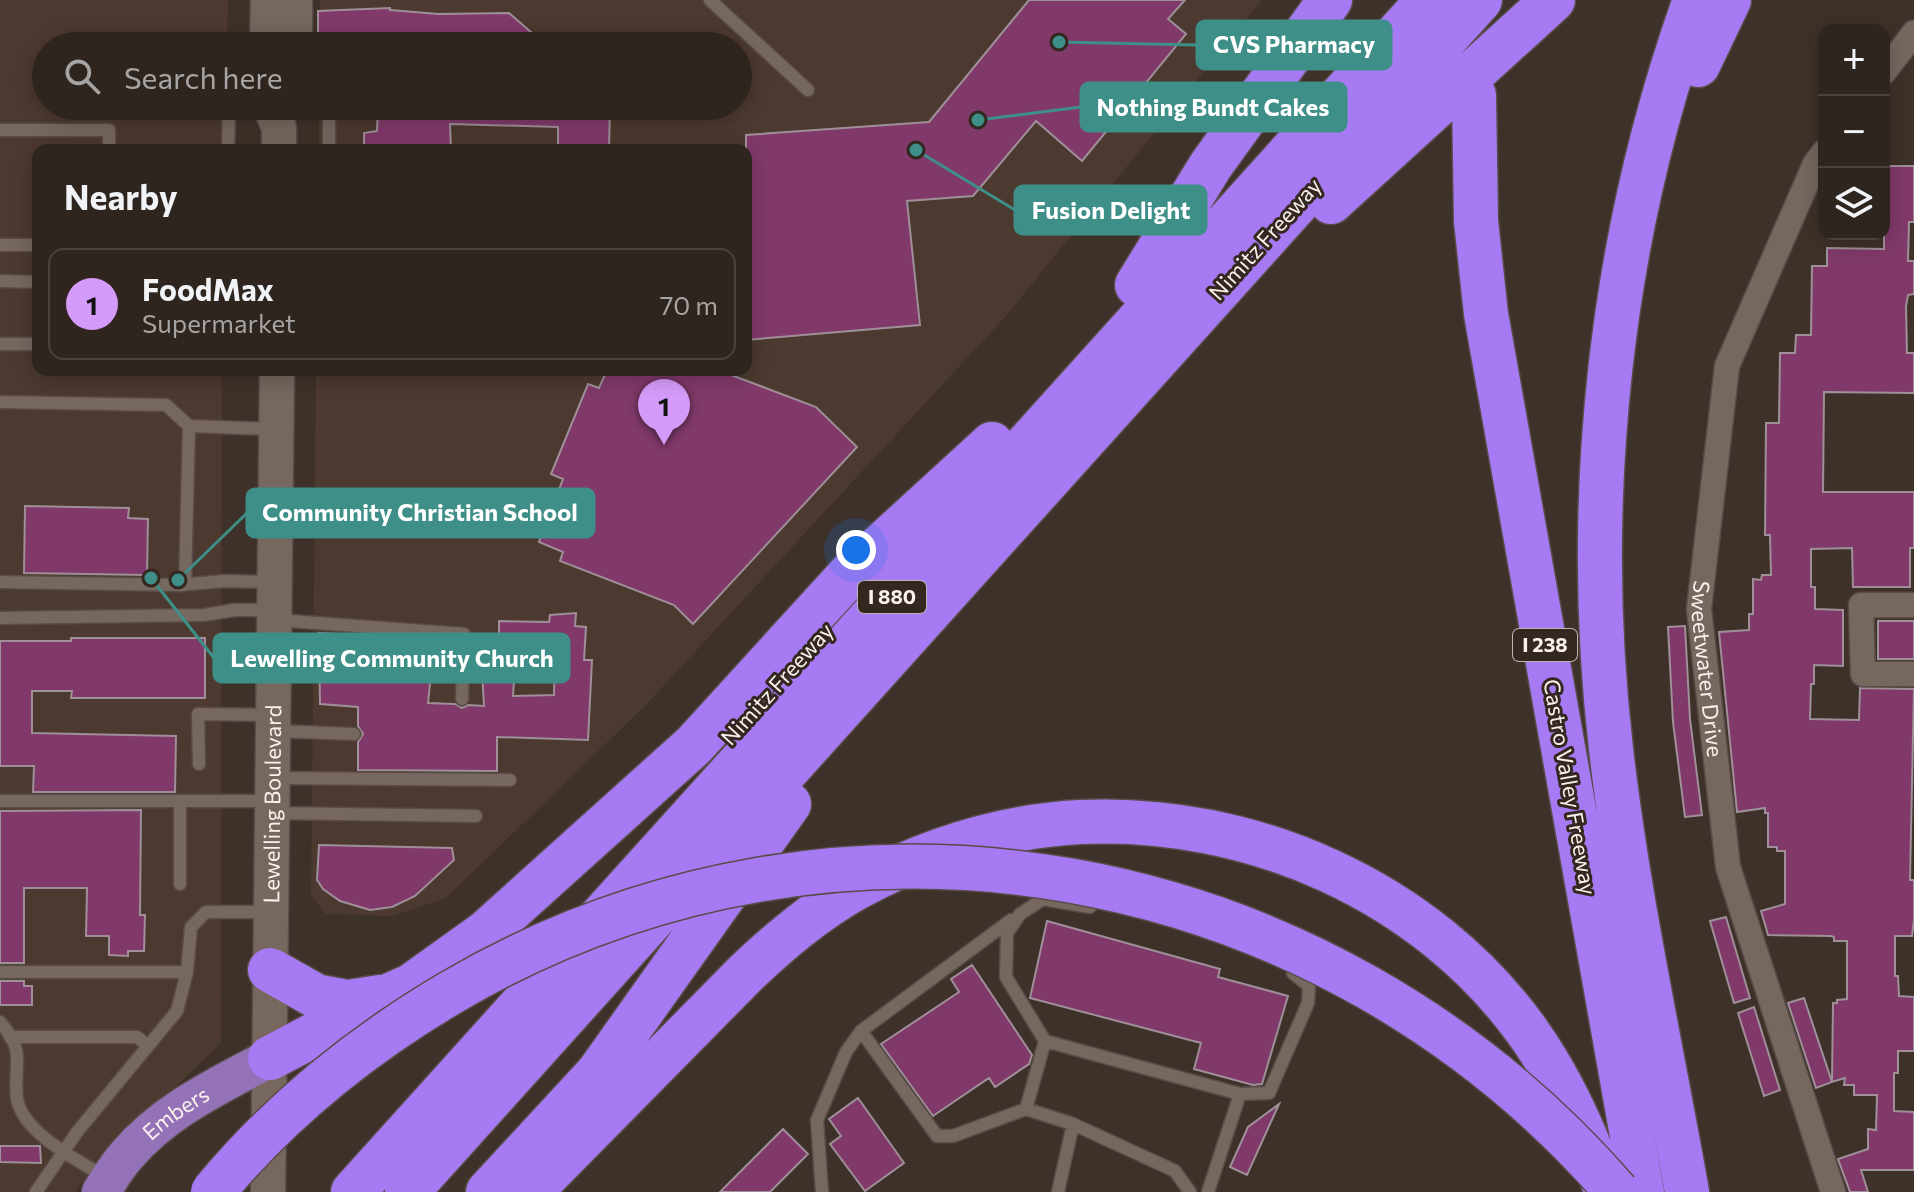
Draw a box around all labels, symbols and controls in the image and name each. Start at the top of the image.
callout: CVS Pharmacy [1197,21,1391,69]
map controls [1818,24,1890,240]
button: + [1818,24,1890,96]
text: CVS Pharmacy [1213,29,1375,58]
search box [32,32,752,120]
icon: search [60,54,104,98]
text: Search here [124,58,283,95]
callout: Nothing Bundt Cakes [1081,83,1346,131]
text: Nothing Bundt Cakes [1097,92,1329,121]
button: − [1818,96,1890,168]
button: layers [1818,168,1890,240]
street label: Nimitz Freeway [1203,172,1326,305]
text: Nearby [64,175,178,217]
callout: Fusion Delight [1015,186,1206,234]
text: Fusion Delight [1032,195,1190,224]
text: FoodMax [142,270,274,307]
text: 1 [86,289,98,320]
text: 70 m [660,289,718,320]
text: Supermarket [142,307,296,338]
pin: 1 [638,379,690,445]
callout: Community Christian School [247,489,594,537]
text: Community Christian School [262,497,578,526]
your location [836,530,876,570]
street label: Sweetwater Drive [1686,579,1730,758]
road number: I 880 [858,581,926,613]
street label: Nimitz Freeway [715,617,838,750]
road number: I 238 [1513,629,1577,661]
callout: Lewelling Community Church [214,634,569,682]
text: Lewelling Community Church [230,643,554,672]
street label: Castro Valley Freeway [1538,677,1603,897]
street label: Lewelling Boulevard [257,705,286,904]
street label: Embers [136,1080,214,1145]

